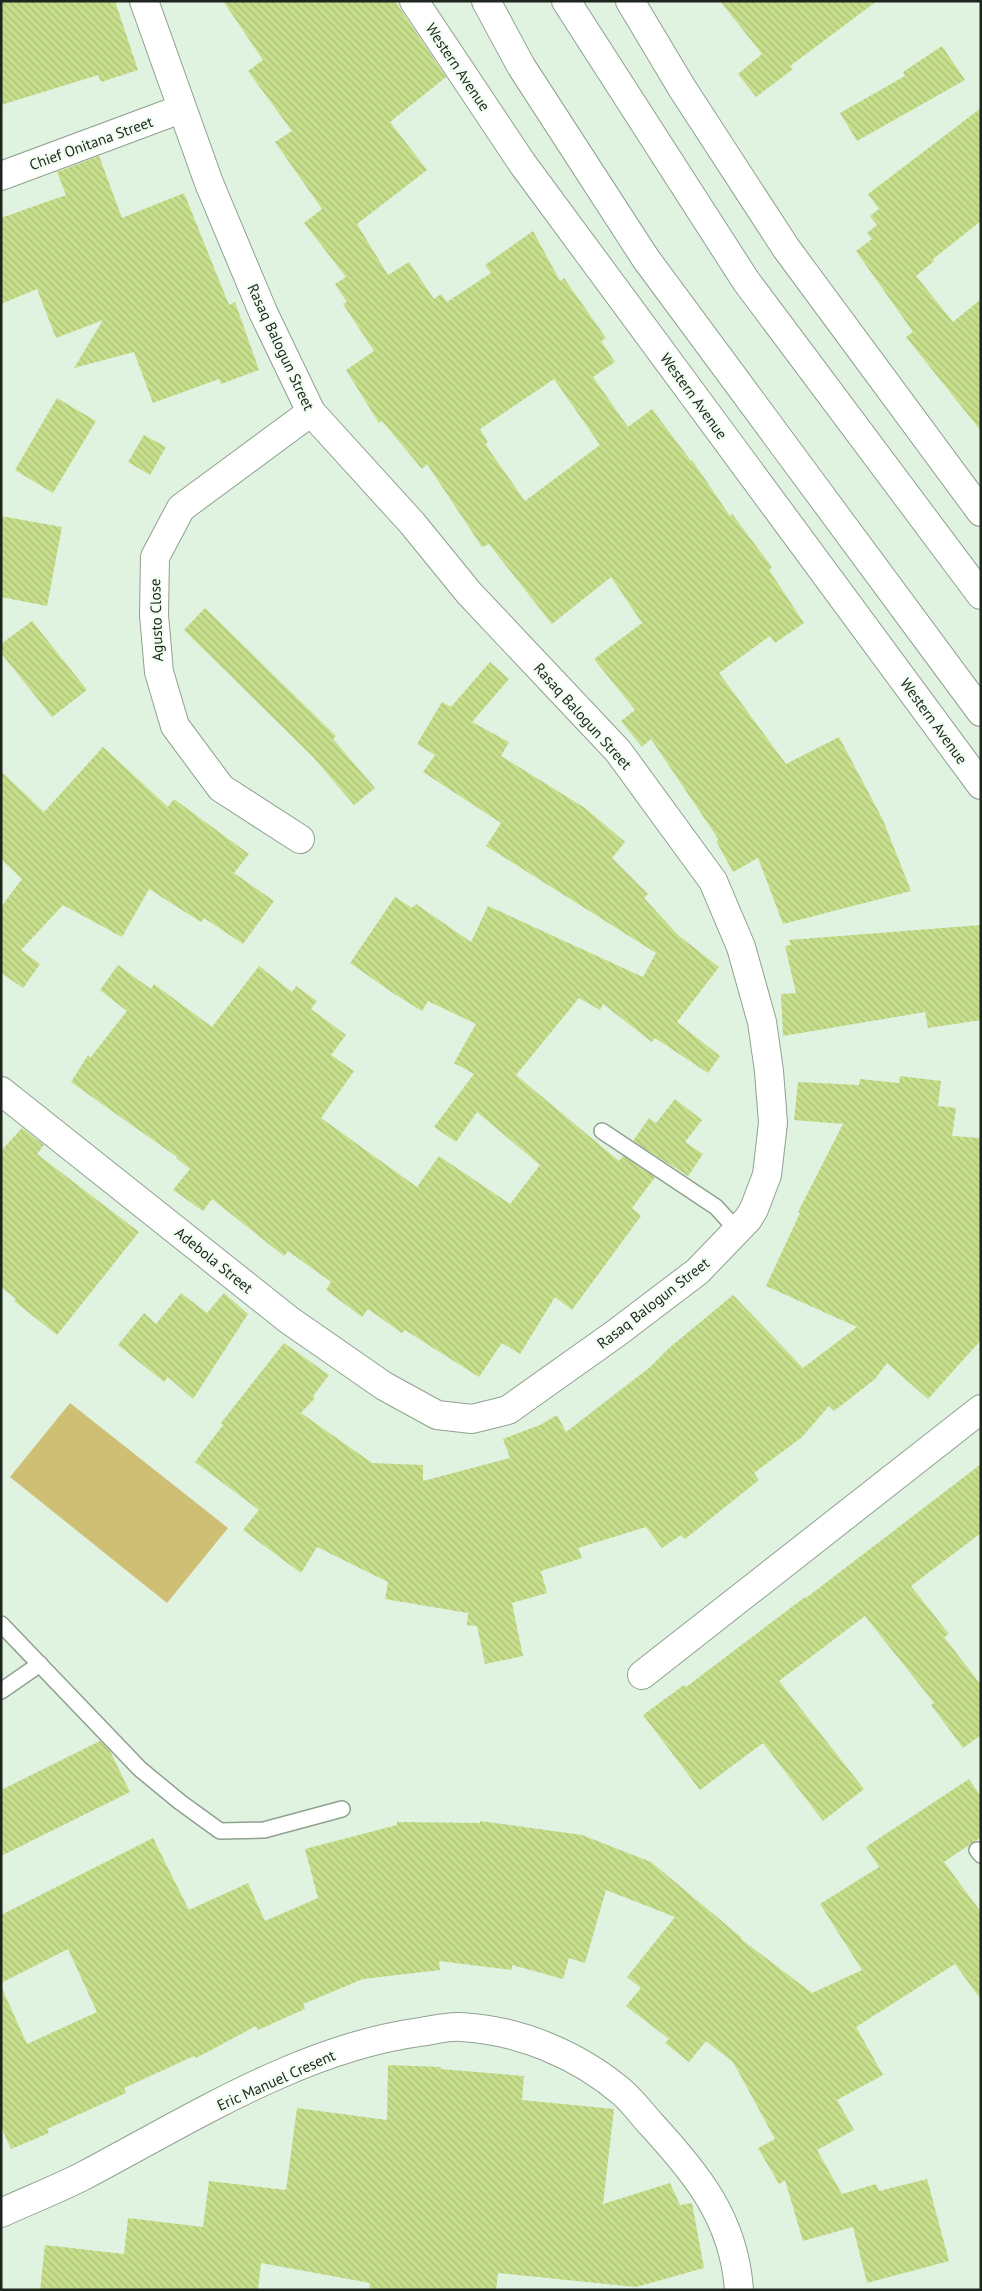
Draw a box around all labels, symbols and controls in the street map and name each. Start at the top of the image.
street label: Western Avenue [422,19,494,115]
street label: Chief Onitana Street [27,112,155,174]
street label: Rasaq Balogun Street [243,281,319,413]
street label: Western Avenue [656,349,732,443]
street label: Agusto Close [145,578,167,662]
street label: Rasaq Balogun Street [530,659,636,773]
street label: Western Avenue [896,674,972,768]
street label: Adebola Street [171,1223,257,1297]
street label: Rasaq Balogun Street [593,1253,713,1353]
street label: Eric Manuel Cresent [214,2045,338,2115]

